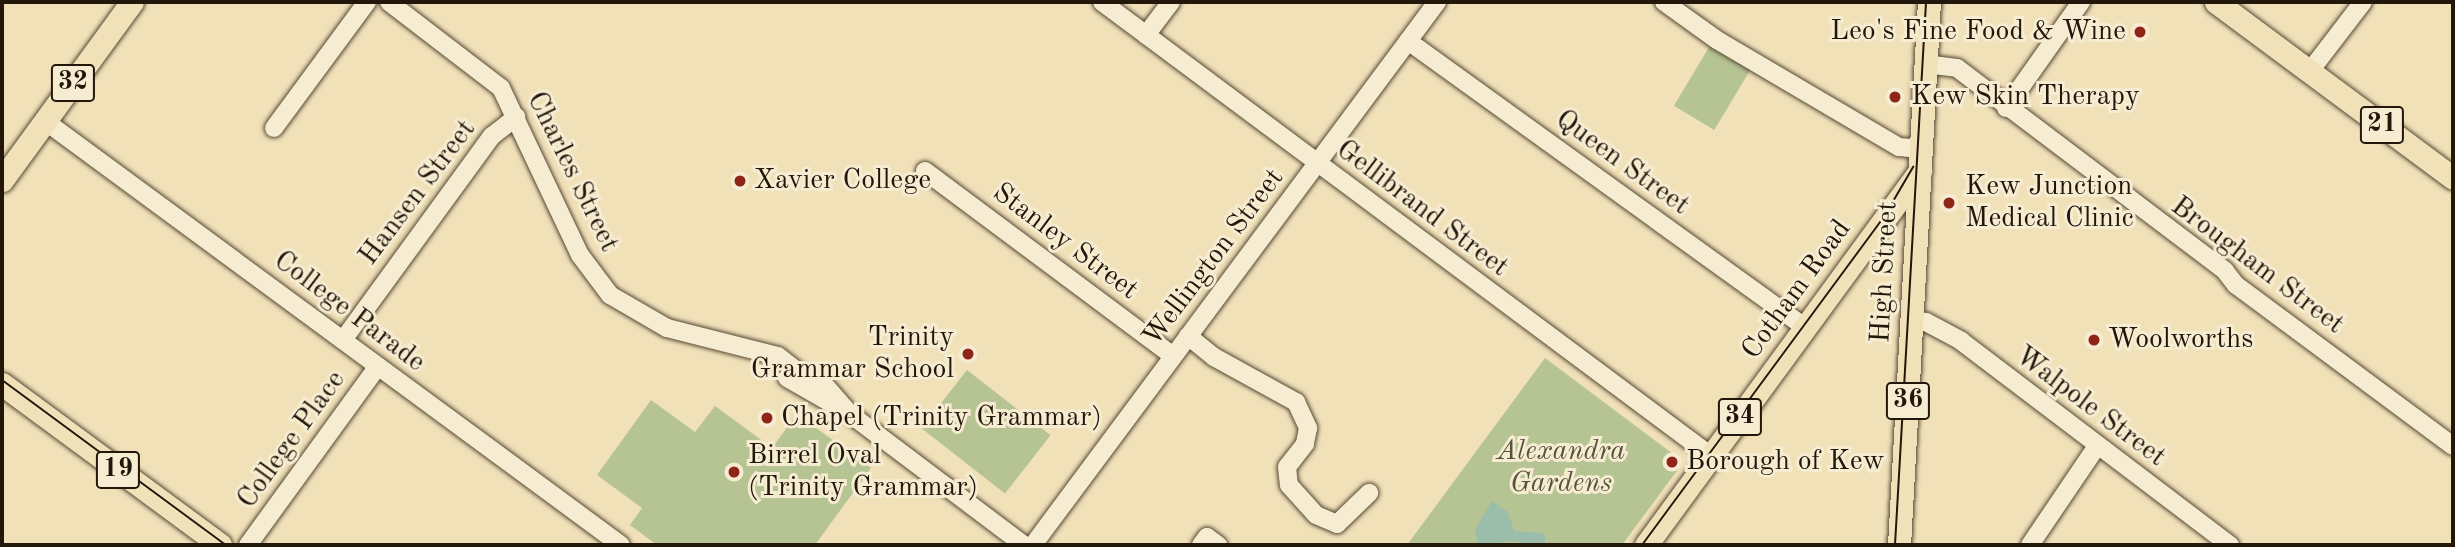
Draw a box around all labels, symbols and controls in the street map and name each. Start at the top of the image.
place label: Leo's Fine Food & Wine [1830,15,2126,49]
marker: Leo's Fine Food & Wine [2132,24,2148,40]
road number: 32 [50,60,96,106]
place label: Kew Skin Therapy [1911,80,2140,114]
street label: Charles Street [519,86,625,258]
marker: Kew Skin Therapy [1885,87,1905,107]
road number: 21 [2359,102,2405,148]
street label: Queen Street [1548,103,1696,223]
street label: Hansen Street [352,114,484,272]
street label: Gellibrand Street [1329,133,1515,285]
street label: Wellington Street [1136,162,1292,354]
place label: Xavier College [754,164,931,198]
place label: Kew Junction Medical Clinic [1965,170,2134,236]
marker: Xavier College [732,173,748,189]
street label: Stanley Street [986,176,1144,308]
street label: Brougham Street [2164,190,2350,342]
marker: Kew Junction Medical Clinic [1939,193,1959,213]
street label: High Street [1865,200,1905,344]
street label: Cotham Road [1735,214,1859,366]
street label: College Parade [267,244,431,380]
place label: Trinity Grammar School [751,321,954,387]
place label: Woolworths [2108,323,2253,357]
marker: Woolworths [2086,332,2102,348]
street label: Walpole Street [2008,339,2172,475]
marker: Trinity Grammar School [960,346,976,362]
street label: College Place [231,365,353,515]
road number: 36 [1885,378,1931,424]
road number: 34 [1717,394,1763,440]
place label: Chapel (Trinity Grammar) [781,401,1102,435]
marker: Chapel (Trinity Grammar) [759,410,775,426]
park label: Alexandra Gardens [1497,435,1625,501]
place label: Birrel Oval (Trinity Grammar) [748,439,978,505]
place label: Borough of Kew [1686,445,1884,479]
road number: 19 [95,447,141,492]
marker: Borough of Kew [1664,454,1680,470]
marker: Birrel Oval (Trinity Grammar) [726,464,742,480]

